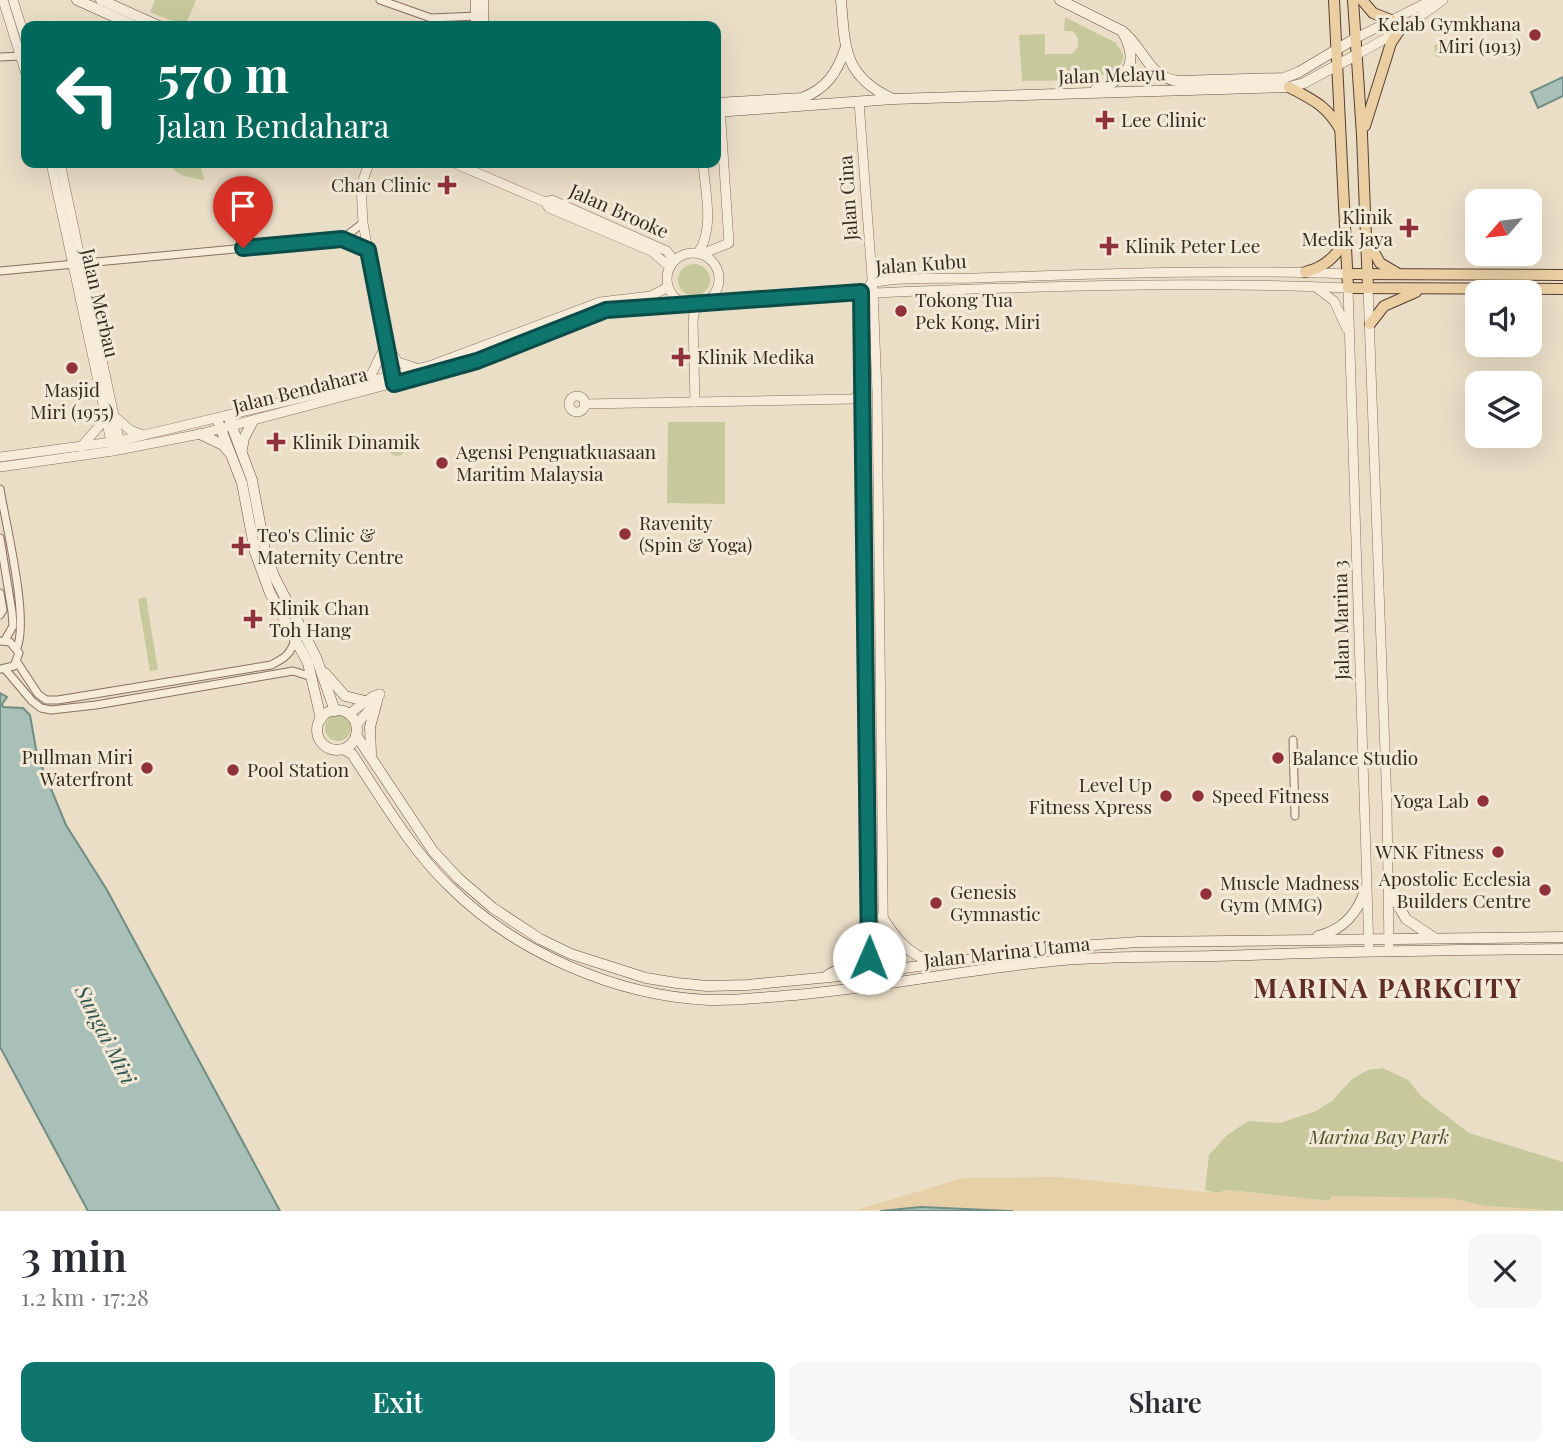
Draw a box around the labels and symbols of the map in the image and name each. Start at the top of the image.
place label: Kelab Gymkhana Miri (1913) [1378,10,1522,58]
marker: Kelab Gymkhana Miri (1913) [1527,27,1543,43]
street label: Jalan Melayu [1057,59,1166,89]
place label: Lee Clinic [1121,106,1206,132]
marker: Lee Clinic [1095,110,1115,130]
street label: Jalan Cina [831,154,863,243]
place label: Chan Clinic [331,171,431,197]
marker: Chan Clinic [437,175,457,195]
pin [213,176,273,248]
street label: Jalan Brooke [565,176,673,244]
north arrow [1465,189,1542,266]
place label: Klinik Medik Jaya [1302,203,1394,251]
marker: Klinik Medik Jaya [1399,218,1419,238]
place label: Klinik Peter Lee [1125,232,1260,258]
marker: Klinik Peter Lee [1099,236,1119,256]
street label: Jalan Merbau [76,245,126,360]
street label: Jalan Kubu [873,247,967,279]
place label: Tokong Tua Pek Kong, Miri [915,286,1041,334]
marker: Tokong Tua Pek Kong, Miri [893,303,909,319]
place label: Klinik Medika [697,343,815,369]
marker: Klinik Medika [671,347,691,367]
marker: Masjid Miri (1955) [64,360,80,376]
street label: Jalan Bendahara [229,360,370,419]
place label: Masjid Miri (1955) [30,376,114,424]
place label: Klinik Dinamik [292,428,421,454]
marker: Klinik Dinamik [266,432,286,452]
place label: Agensi Penguatkuasaan Maritim Malaysia [455,438,657,486]
marker: Agensi Penguatkuasaan Maritim Malaysia [434,455,450,471]
place label: Ravenity (Spin & Yoga) [639,509,752,557]
place label: Teo's Clinic & Maternity Centre [257,521,404,569]
marker: Ravenity (Spin & Yoga) [617,526,633,542]
marker: Teo's Clinic & Maternity Centre [231,536,251,556]
street label: Jalan Marina 3 [1326,560,1354,681]
place label: Klinik Chan Toh Hang [269,594,370,642]
marker: Klinik Chan Toh Hang [243,609,263,629]
place label: Pullman Miri Waterfront [21,743,133,791]
place label: Balance Studio [1292,744,1418,770]
marker: Balance Studio [1270,750,1286,766]
place label: Pool Station [247,756,350,782]
marker: Pullman Miri Waterfront [139,760,155,776]
marker: Pool Station [225,762,241,778]
place label: Level Up Fitness Xpress [1029,771,1152,819]
place label: Speed Fitness [1212,782,1329,808]
place label: Yoga Lab [1392,787,1469,813]
marker: Level Up Fitness Xpress [1158,788,1174,804]
marker: Speed Fitness [1190,788,1206,804]
marker: Yoga Lab [1475,793,1491,809]
place label: WNK Fitness [1374,838,1484,864]
marker: WNK Fitness [1490,844,1506,860]
place label: Apostolic Ecclesia Builders Centre [1378,865,1532,913]
place label: Muscle Madness Gym (MMG) [1220,869,1360,917]
place label: Genesis Gymnastic [950,878,1041,926]
marker: Apostolic Ecclesia Builders Centre [1537,882,1553,898]
marker: Muscle Madness Gym (MMG) [1198,886,1214,902]
marker: Genesis Gymnastic [928,895,944,911]
position arrow [832,921,906,995]
street label: Jalan Marina Utama [922,929,1092,973]
district label: MARINA PARKCITY [1253,970,1523,1005]
water label: Sungai Miri [69,979,144,1089]
park label: Marina Bay Park [1308,1123,1449,1149]

